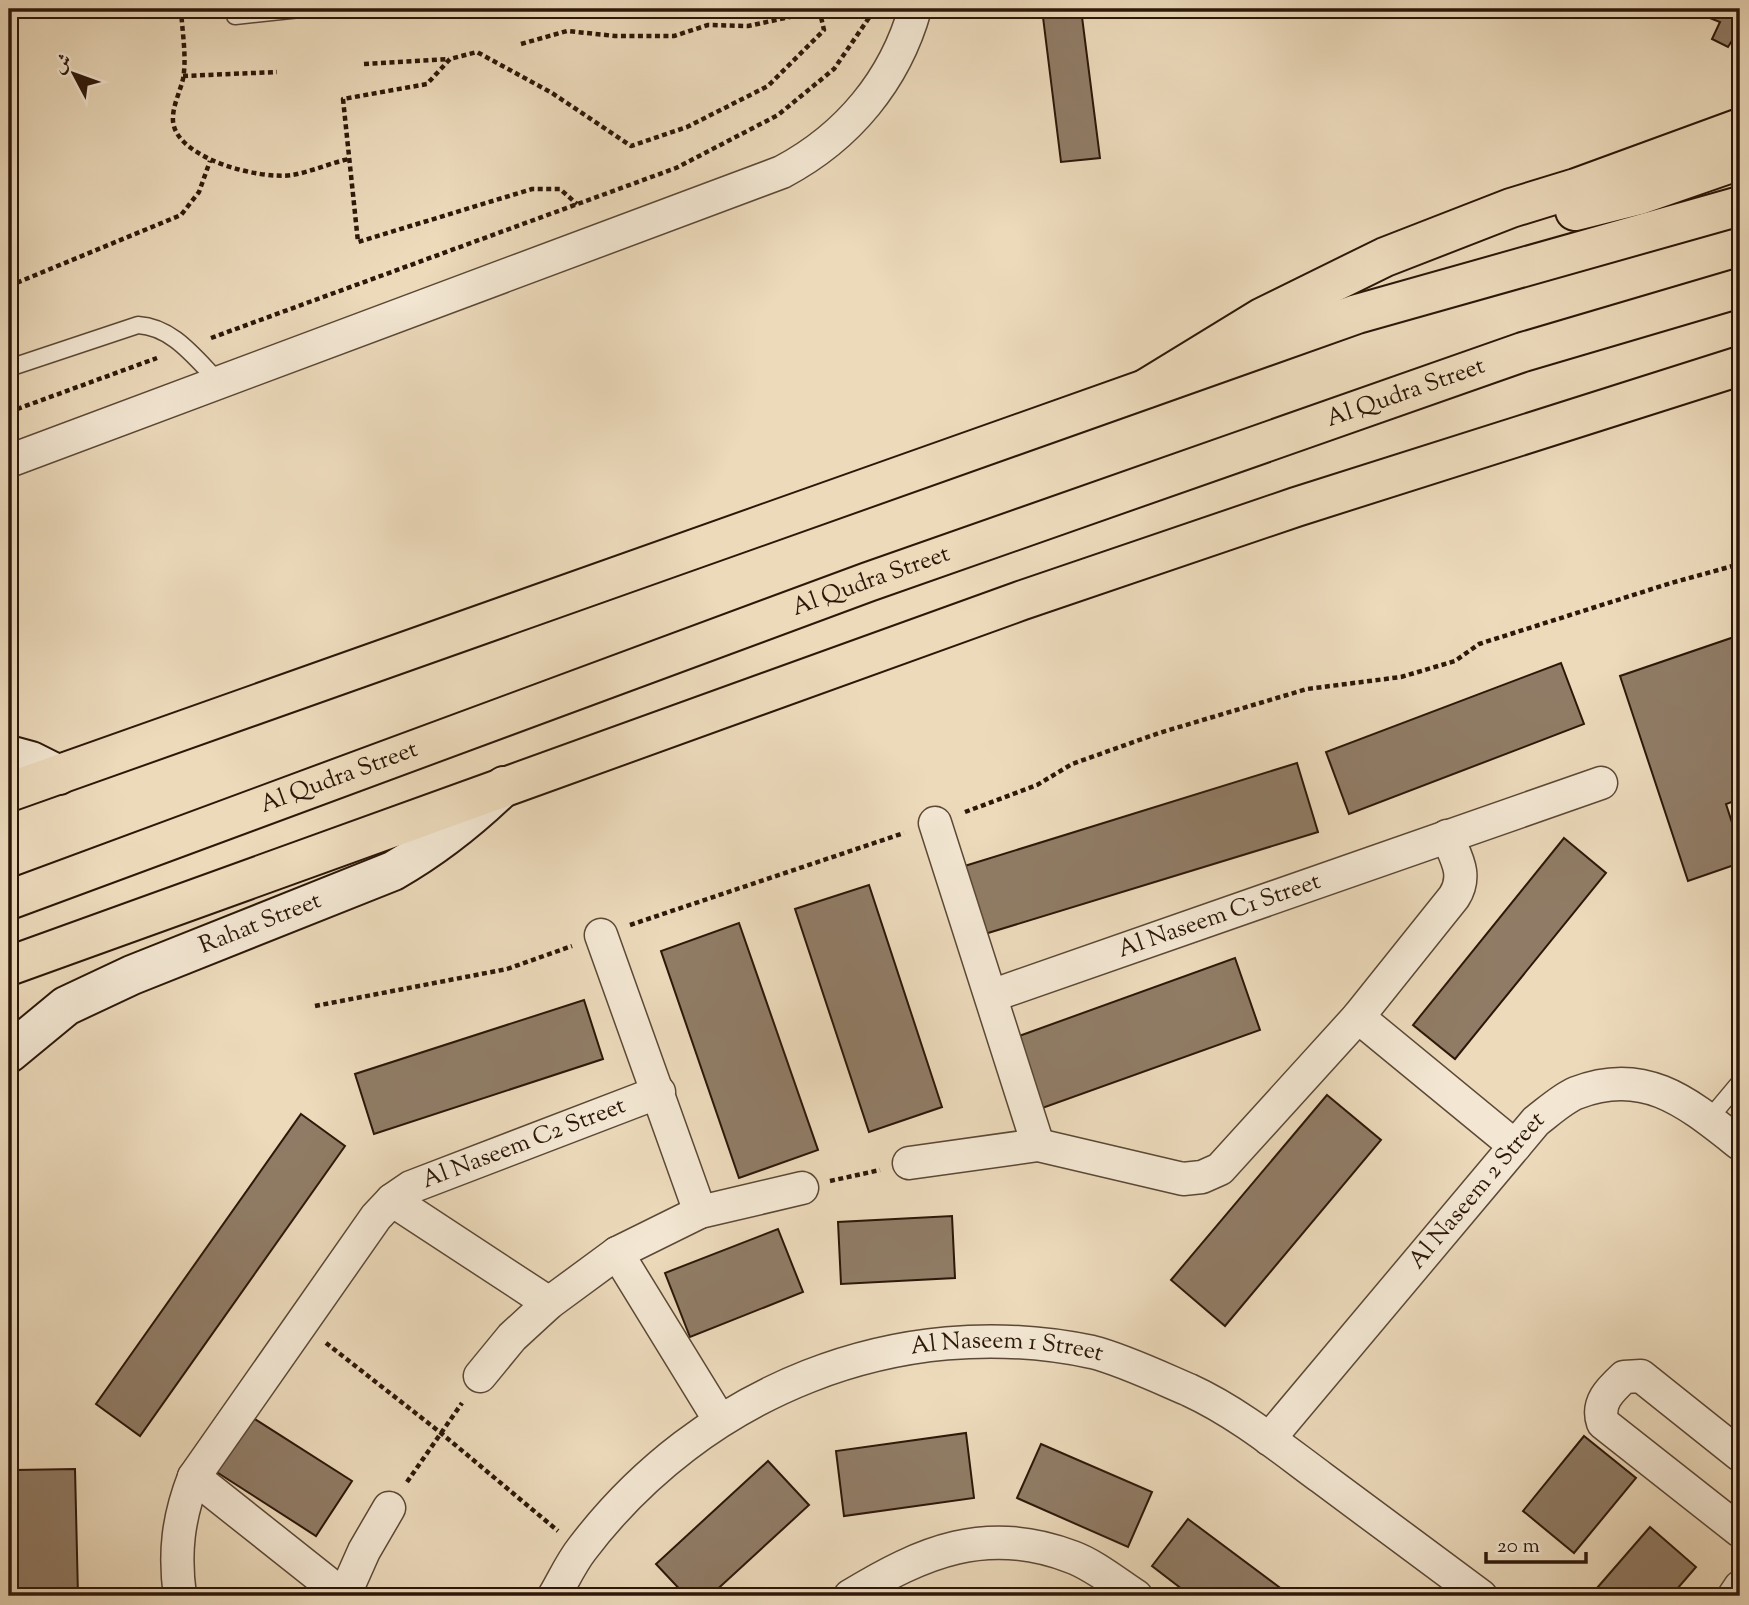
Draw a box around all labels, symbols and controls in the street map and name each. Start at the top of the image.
north arrow [38,38,108,108]
text: ش [47,49,79,80]
street label: Al Qudra Street [1322,350,1490,437]
street label: Al Qudra Street [787,537,955,626]
street label: Al Qudra Street [255,733,423,823]
street label: Al Naseem C1 Street [1114,865,1325,967]
street label: Rahat Street [194,884,326,963]
street label: Al Naseem C2 Street [417,1089,631,1198]
street label: Al Naseem 2 Street [1401,1103,1552,1277]
street label: Al Naseem 1 Street [908,1324,1107,1371]
scale bar [1486,1521,1586,1565]
text: 20 m [1497,1532,1540,1562]

